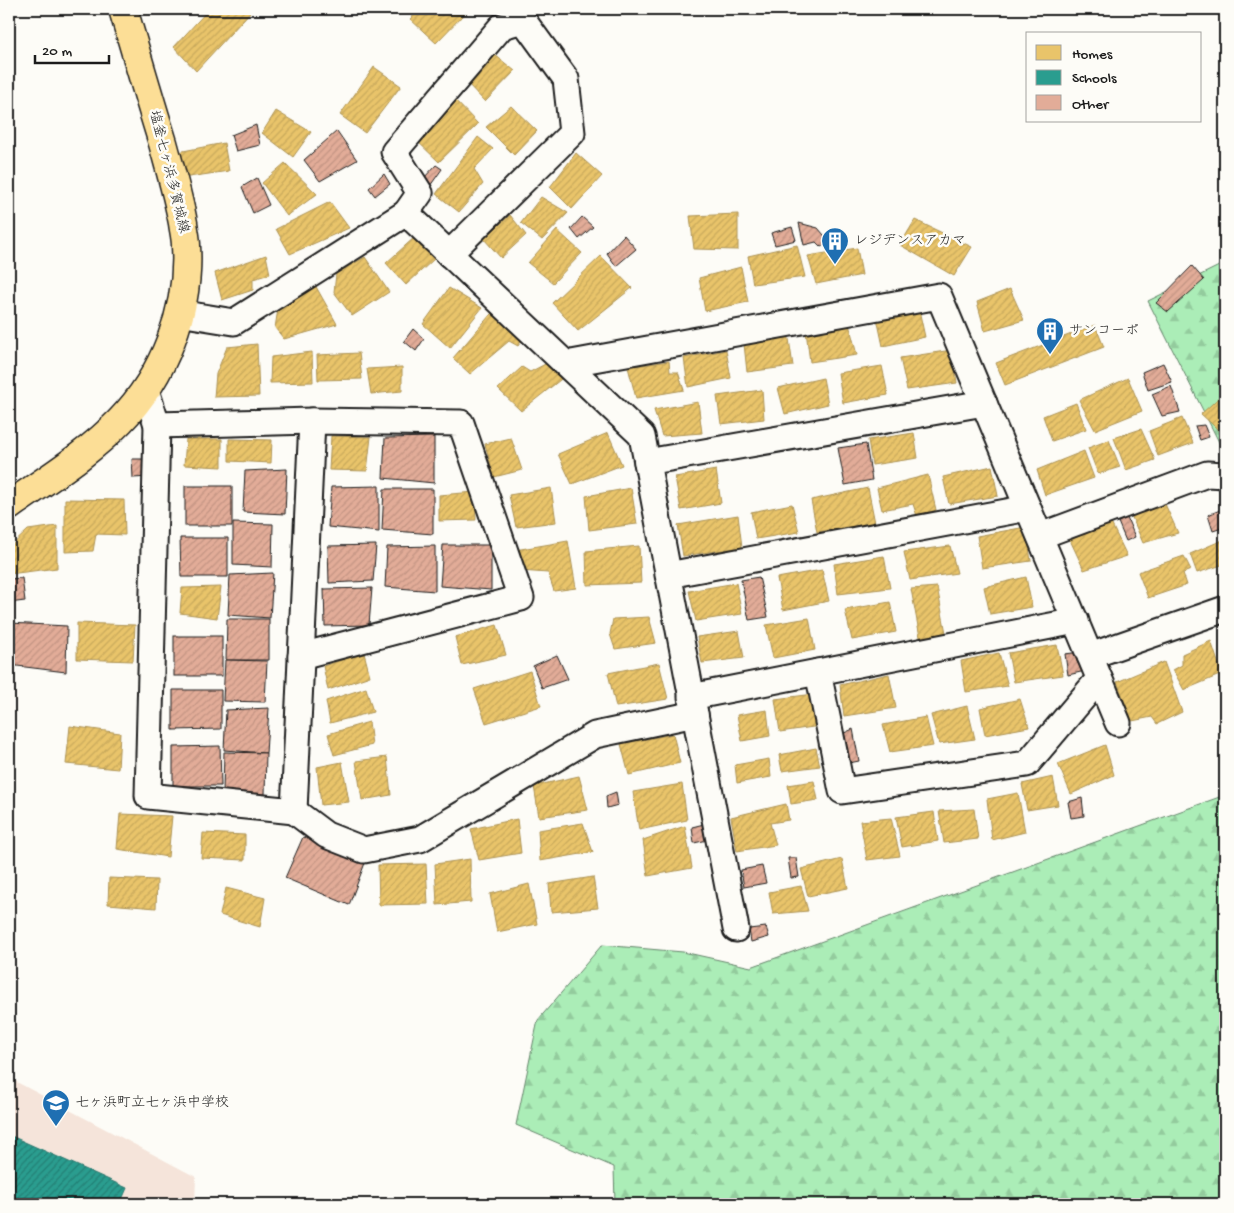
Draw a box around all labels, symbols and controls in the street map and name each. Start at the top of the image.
scale bar [35,32,109,64]
legend [1026,32,1202,122]
text: 20 m [42,43,72,61]
text: Homes [1072,46,1113,64]
text: Schools [1072,70,1117,88]
text: Other [1072,96,1110,114]
street label: 塩釜七ヶ浜多賀城線 [145,109,191,235]
building icon: レジデンスアカマ [820,226,850,265]
place label: レジデンスアカマ [854,233,966,250]
building icon: サンコーポ [1035,316,1065,355]
place label: サンコーポ [1069,323,1139,340]
school or university icon: 七ヶ浜町立七ヶ浜中学校 [41,1088,71,1127]
place label: 七ヶ浜町立七ヶ浜中学校 [75,1095,229,1112]

